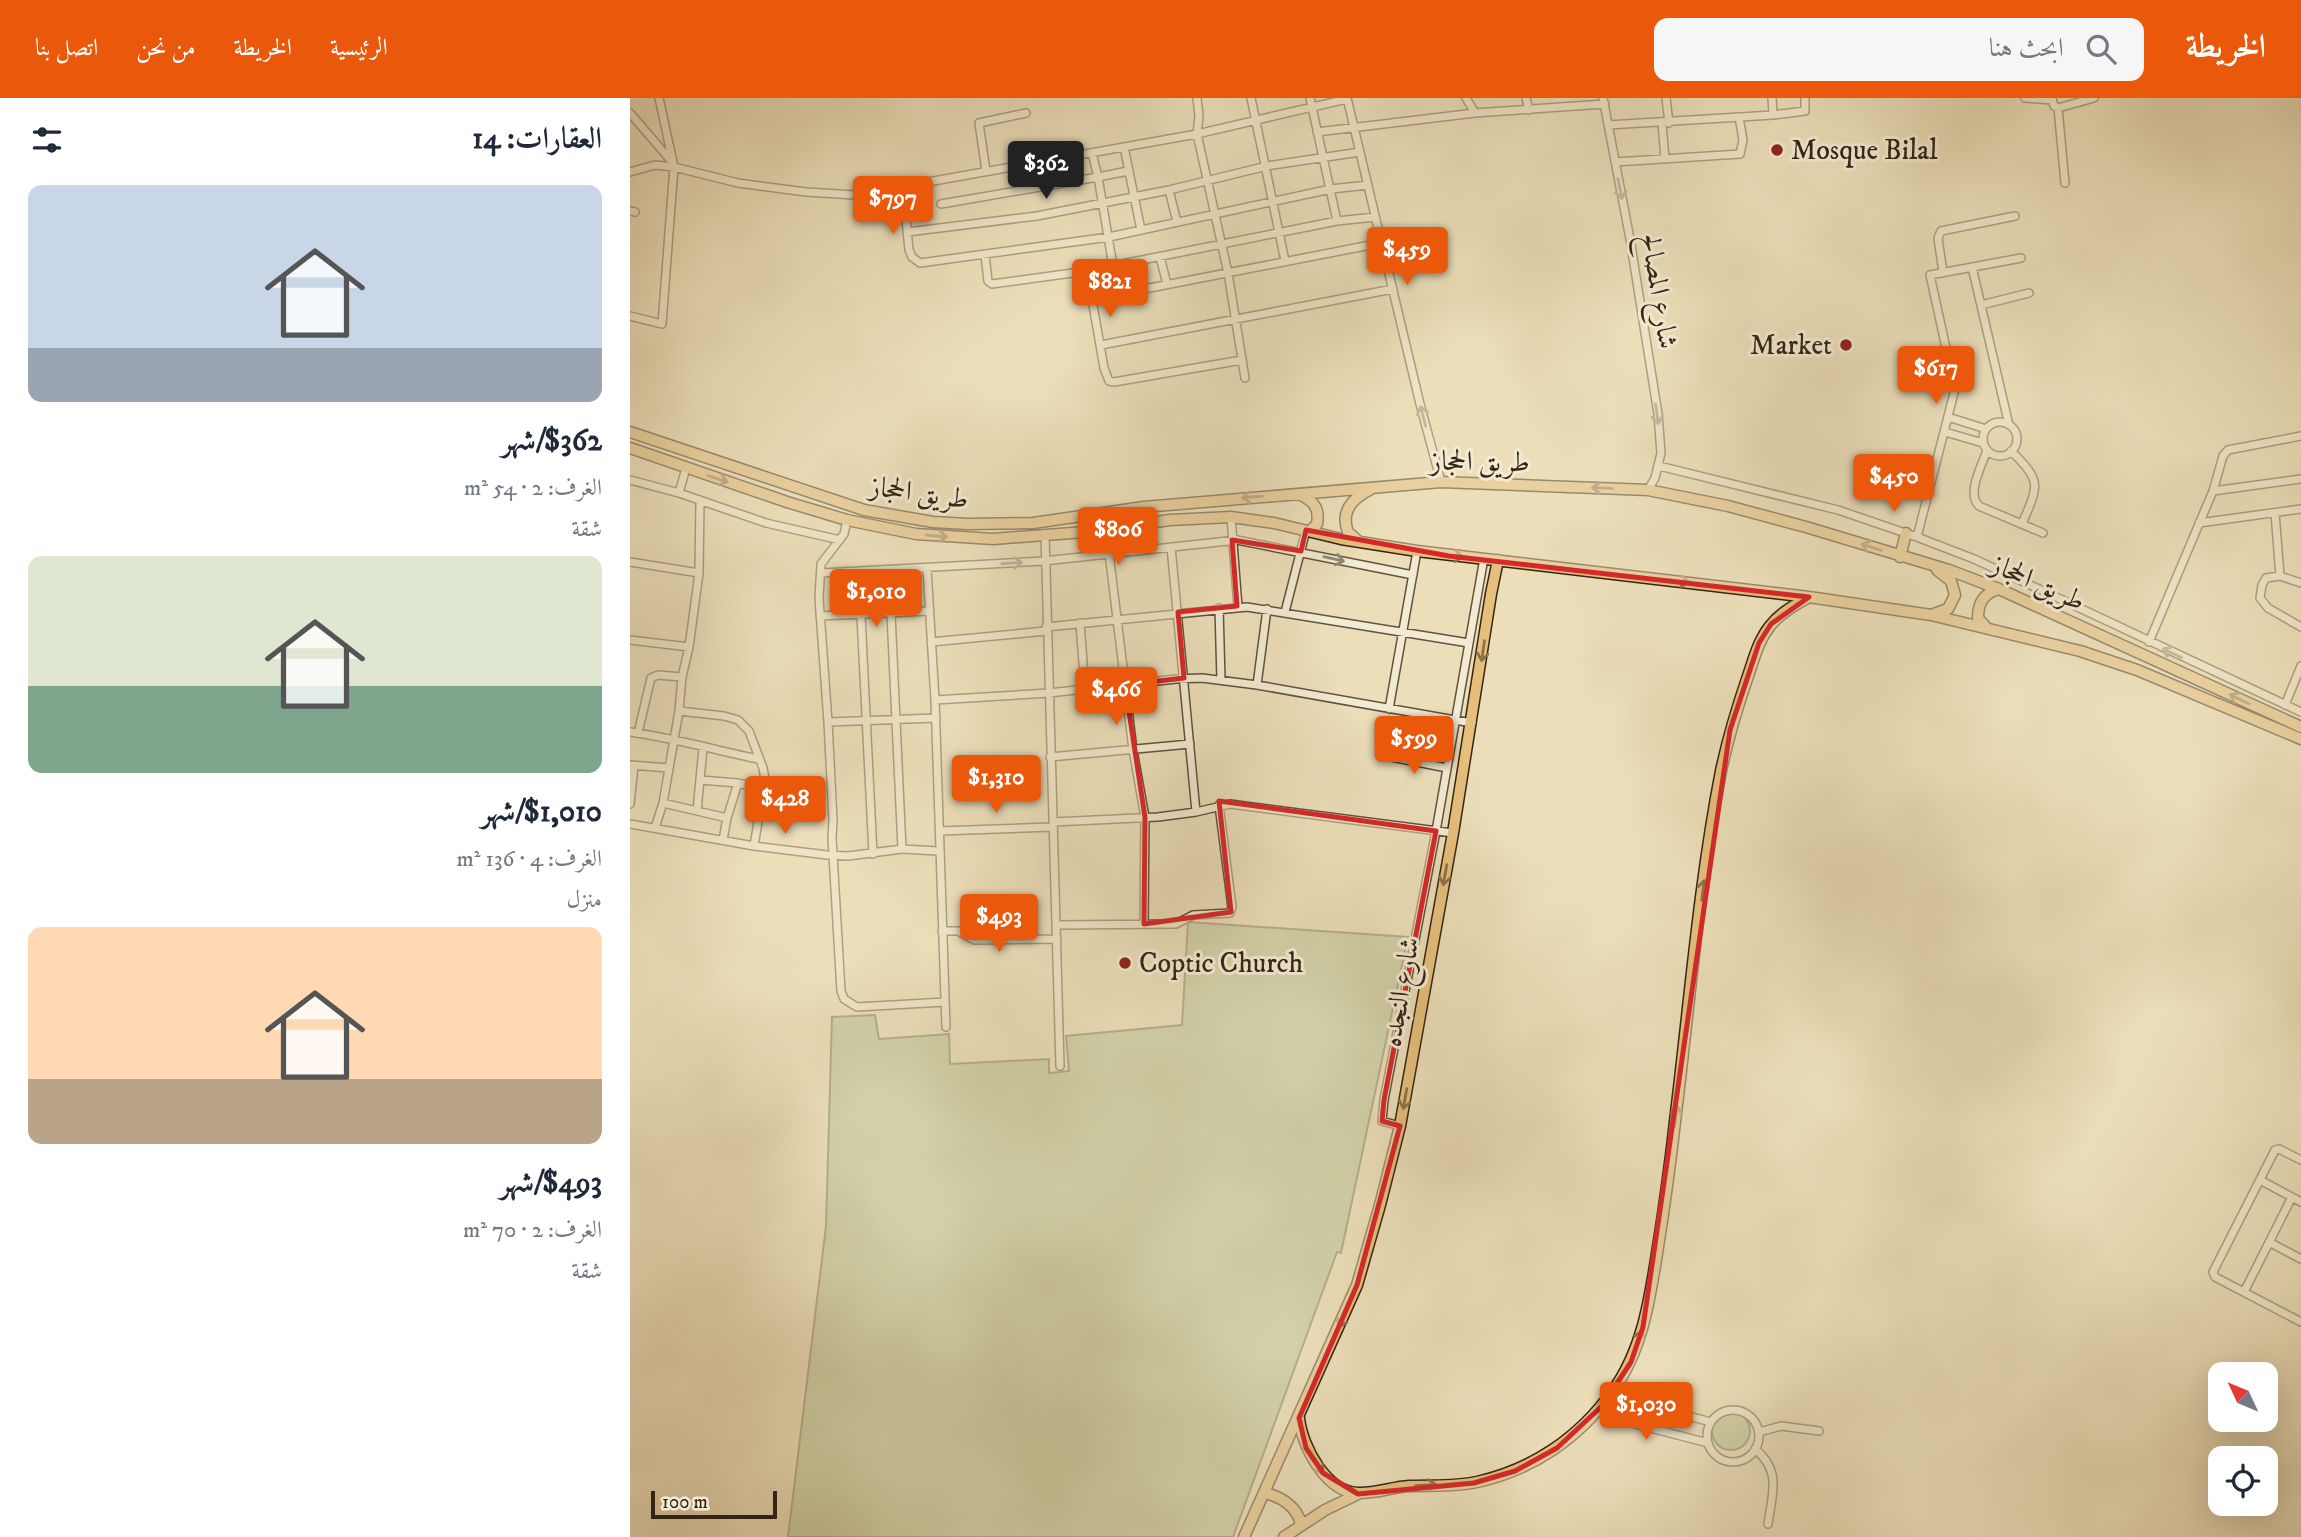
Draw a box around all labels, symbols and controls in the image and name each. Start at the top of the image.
search box [1654,18,2144,81]
text: الخريطة [2186,27,2266,68]
icon: search [2082,30,2120,68]
text: ابحث هنا [1989,32,2064,65]
text: اتصل بنا [35,33,98,63]
text: من نحن [136,33,196,63]
text: الخريطة [234,33,292,63]
text: الرئيسية [330,33,388,63]
icon: filters [28,121,66,159]
text: العقارات: 14 [472,121,602,158]
place label: Mosque Bilal [1791,133,1938,168]
pin: $362 [1005,141,1087,201]
marker: Mosque Bilal [1769,142,1785,158]
text: $362 [1024,149,1068,178]
pin: $797 [852,176,934,236]
one-way arrow [1614,177,1627,200]
text: $797 [869,184,917,213]
pin: $459 [1366,228,1448,287]
icon: home [252,230,378,356]
street label: شارع المصالح [1627,231,1685,352]
text: $459 [1383,235,1431,264]
pin: $821 [1069,260,1151,319]
text: $821 [1088,267,1132,296]
place label: Market [1750,328,1832,363]
marker: Market [1838,337,1854,353]
pin: $617 [1895,346,1977,406]
text: $617 [1914,354,1958,383]
one-way arrow [1651,402,1664,425]
one-way arrow [1416,405,1429,427]
text: $362/شهر [502,423,602,460]
street label: طريق الحجاز [1427,444,1530,480]
pin: $450 [1853,454,1935,514]
text: $450 [1869,462,1919,491]
street label: طريق الحجاز [864,468,971,517]
text: الغرف: 2 · 54 m² [464,474,602,503]
one-way arrow [706,474,728,486]
one-way arrow [1590,481,1613,494]
one-way arrow [1242,491,1264,504]
pin: $806 [1077,508,1159,567]
text: شقة [572,515,602,544]
text: $806 [1094,515,1142,544]
one-way arrow [925,530,948,543]
one-way arrow [1860,540,1882,552]
street label: طريق الحجاز [1983,546,2091,619]
one-way arrow [1442,550,1464,563]
one-way arrow [1322,553,1345,567]
one-way arrow [1000,557,1023,570]
pin: $1,010 [819,570,933,629]
one-way arrow [1668,575,1690,588]
text: $1,010 [846,577,906,606]
icon: home [252,601,378,727]
one-way arrow [1476,639,1489,662]
one-way arrow [2162,645,2183,659]
pin: $466 [1075,668,1157,727]
text: $466 [1091,675,1141,704]
one-way arrow [2229,692,2250,705]
pin: $599 [1373,716,1455,776]
text: $599 [1391,724,1437,753]
pin: $1,310 [939,756,1053,815]
text: $1,310 [968,763,1024,792]
pin: $428 [744,776,826,836]
text: $428 [761,784,809,813]
text: $1,010/شهر [481,794,602,831]
text: الغرف: 4 · 136 m² [457,845,602,874]
one-way arrow [1438,864,1451,886]
one-way arrow [1697,879,1710,902]
text: منزل [567,886,602,915]
pin: $493 [958,894,1040,954]
text: $493 [976,902,1022,931]
street label: شارع النجده [1374,934,1433,1051]
place label: Coptic Church [1139,946,1304,981]
marker: Coptic Church [1117,955,1133,971]
icon: home [252,972,378,1098]
one-way arrow [1397,1087,1411,1110]
one-way arrow [1670,1105,1683,1128]
text: $493/شهر [500,1165,602,1202]
text: الغرف: 2 · 70 m² [463,1216,602,1245]
text: شقة [572,1257,602,1286]
one-way arrow [1336,1307,1349,1328]
one-way arrow [1634,1329,1646,1351]
north arrow [2208,1362,2278,1432]
map controls [2208,1362,2278,1516]
pin: $1,030 [1589,1382,1703,1442]
text: $1,030 [1616,1390,1676,1419]
button: locate [2208,1446,2278,1516]
one-way arrow [1310,1455,1325,1473]
one-way arrow [1414,1479,1437,1492]
scale bar [651,1488,777,1520]
text: 100 m [662,1491,708,1514]

